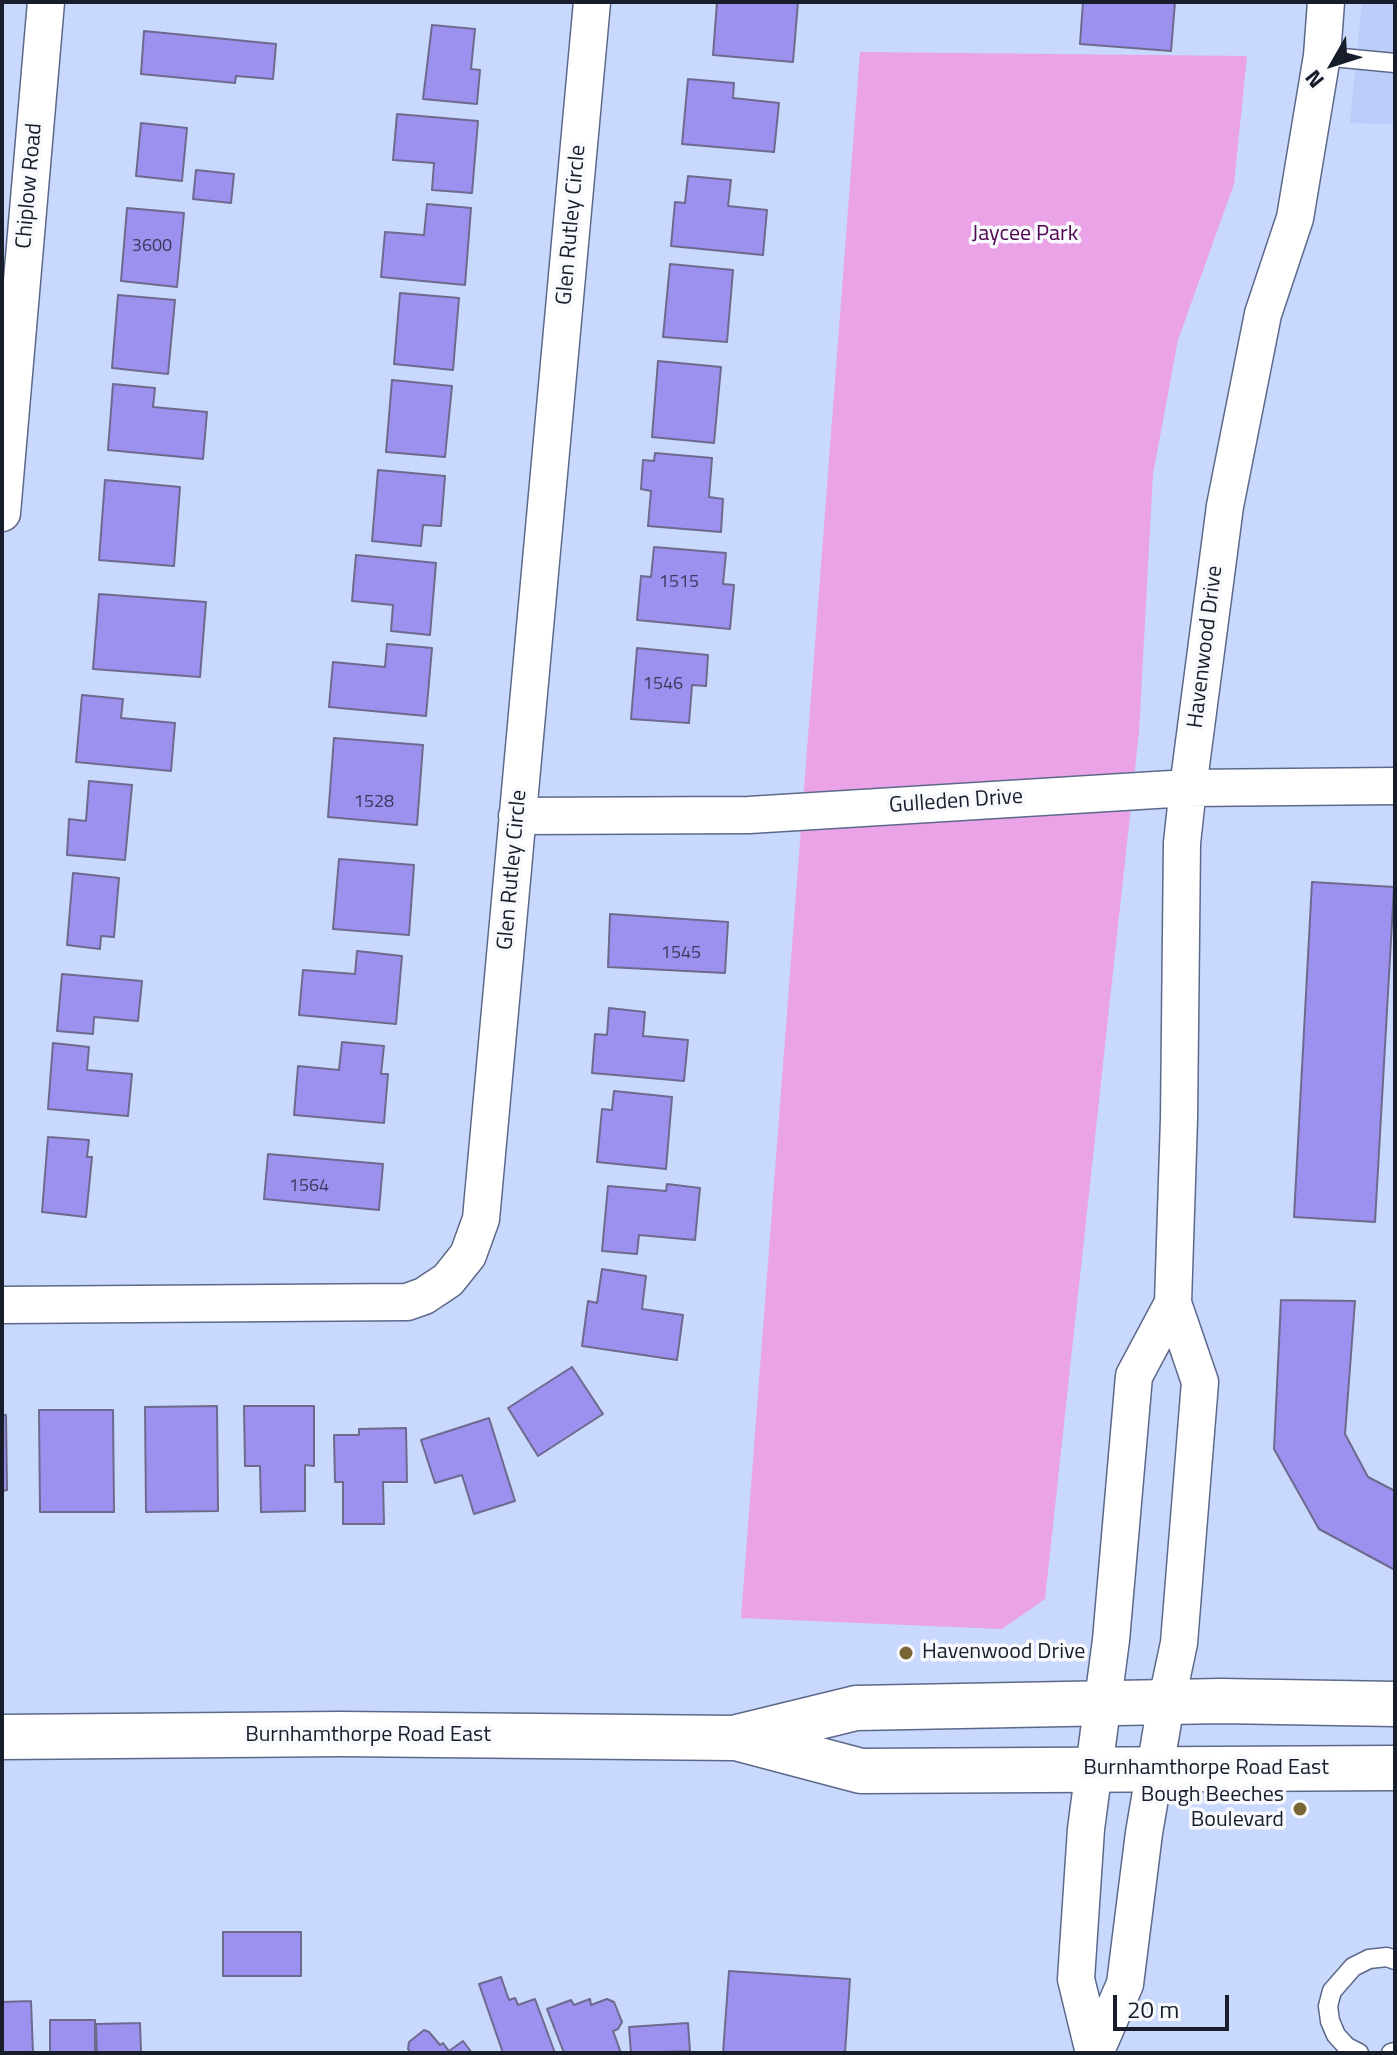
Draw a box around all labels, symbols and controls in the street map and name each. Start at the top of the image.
north arrow [1293,24,1373,104]
text: N [1296,62,1332,96]
street label: Chiplow Road [11,122,49,250]
street label: Glen Rutley Circle [552,144,592,306]
park label: Jaycee Park [972,222,1078,248]
house number: 3600 [132,236,172,258]
street label: Havenwood Drive [1183,564,1229,730]
house number: 1515 [659,572,699,594]
house number: 1546 [643,674,683,696]
street label: Gulleden Drive [888,784,1024,820]
street label: Glen Rutley Circle [493,789,533,951]
house number: 1528 [354,792,394,814]
house number: 1545 [661,943,701,965]
house number: 1564 [289,1176,329,1198]
place label: Havenwood Drive [922,1640,1085,1666]
marker: Havenwood Drive [897,1644,915,1662]
street label: Burnhamthorpe Road East [245,1723,491,1749]
street label: Burnhamthorpe Road East [1083,1756,1329,1782]
place label: Bough Beeches Boulevard [1141,1783,1284,1834]
marker: Bough Beeches Boulevard [1291,1800,1309,1818]
scale bar [1117,1979,1233,2029]
text: 20 m [1127,1991,1179,2027]

